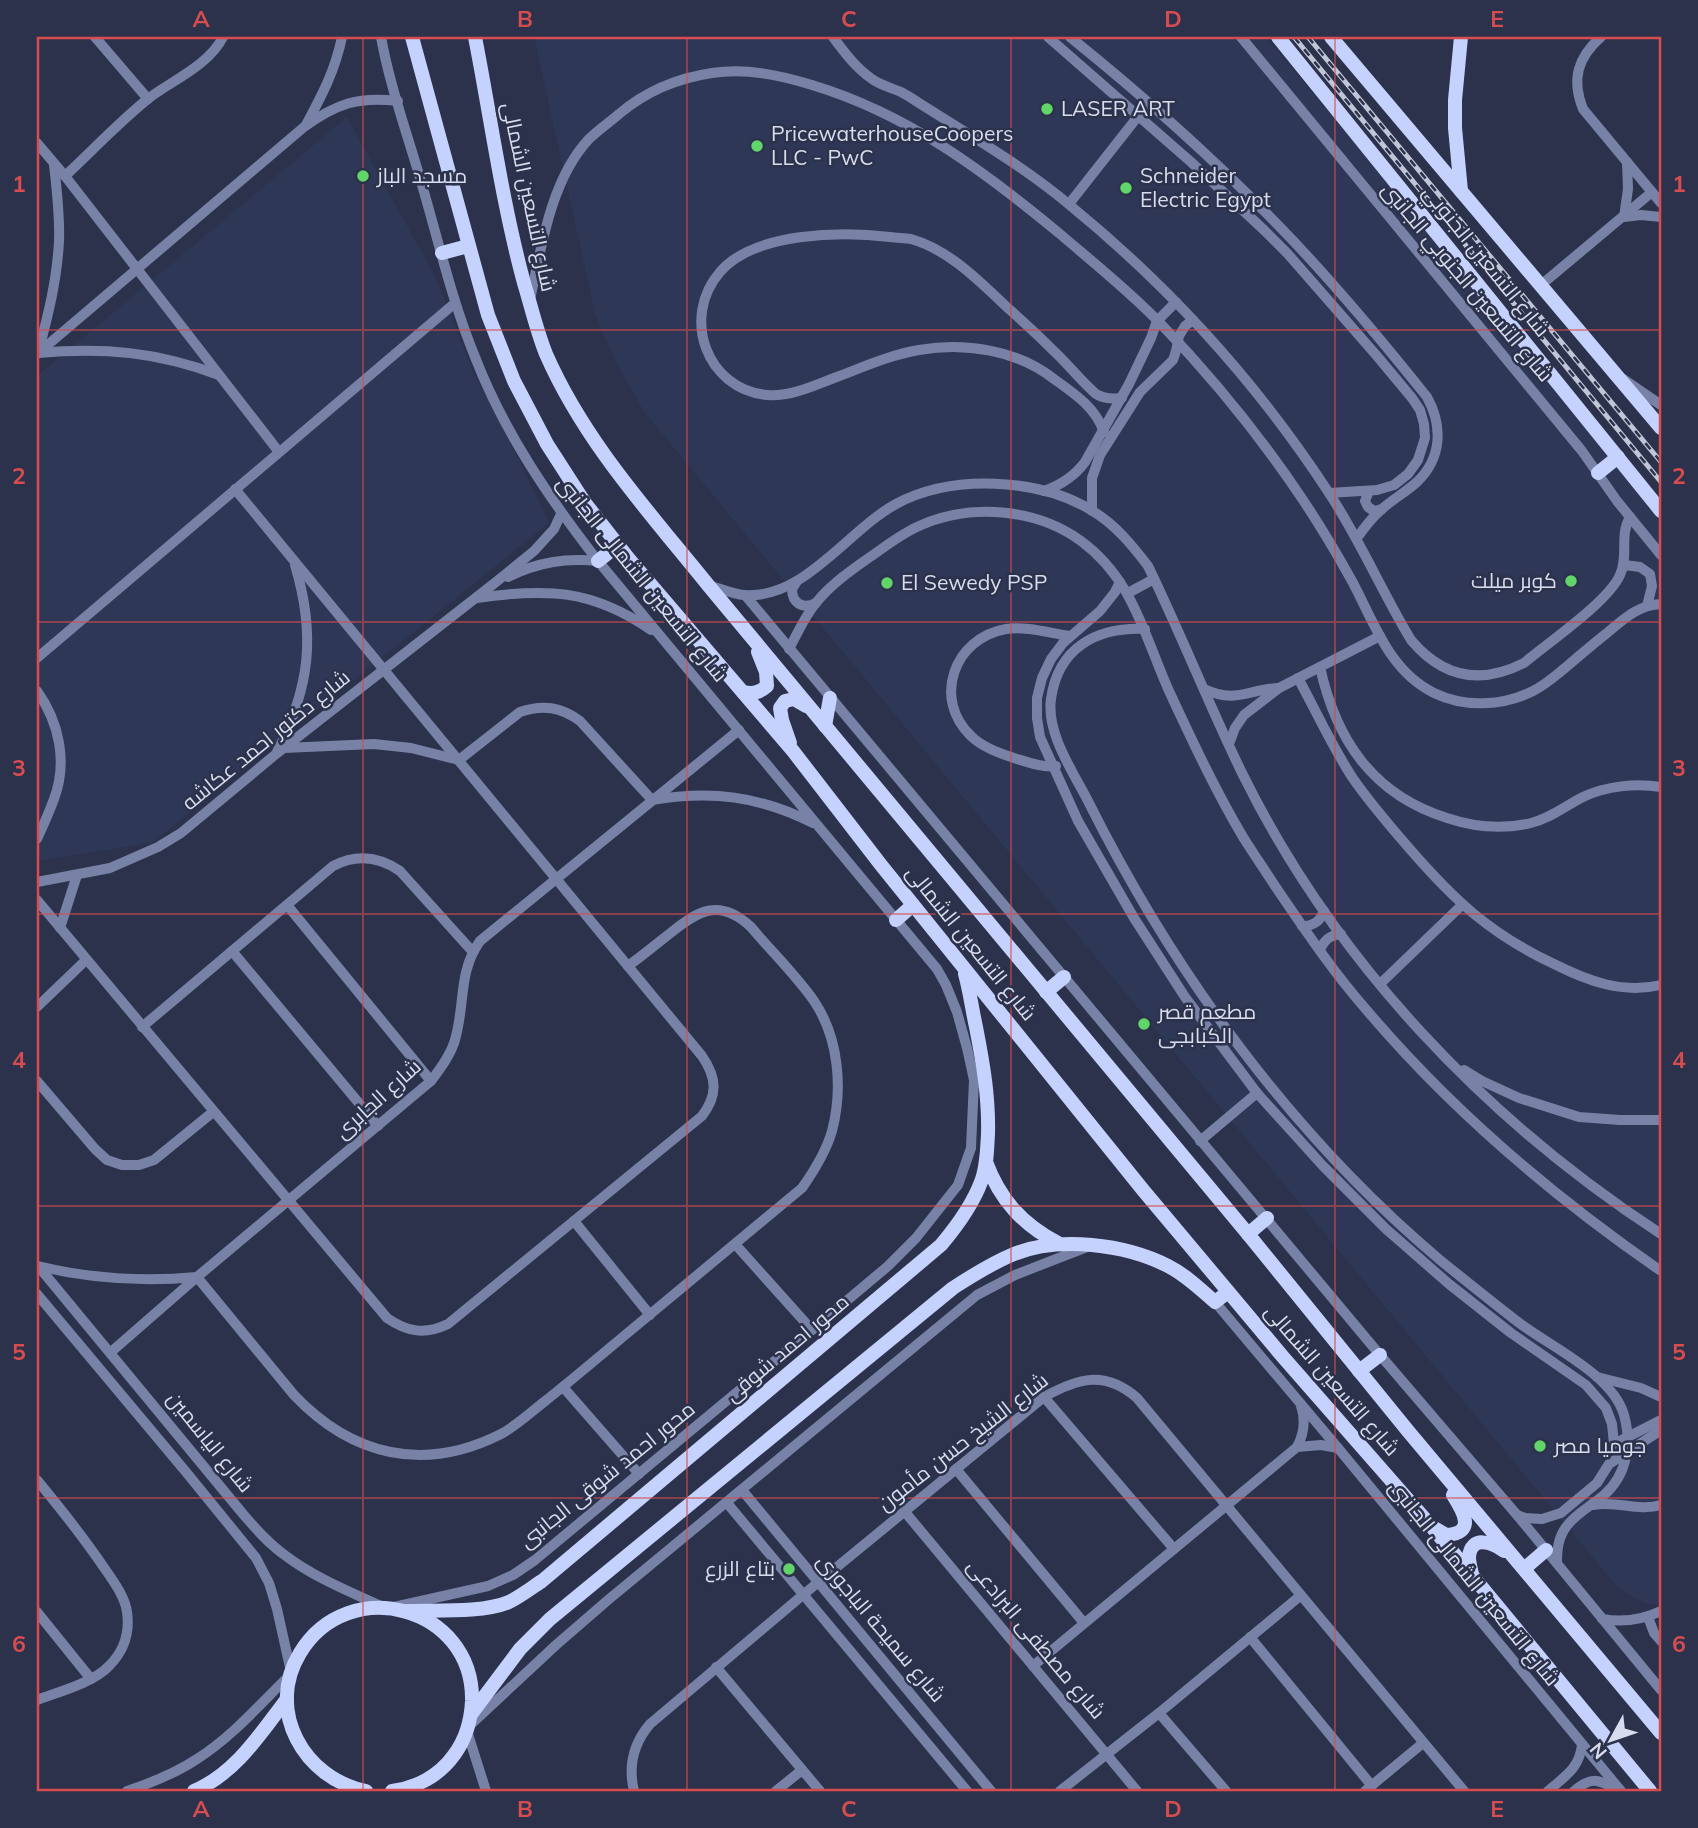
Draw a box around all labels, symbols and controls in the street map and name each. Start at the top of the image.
text: A [192,4,210,33]
text: B [517,4,533,33]
text: C [841,4,857,33]
text: D [1164,4,1182,33]
text: E [1490,4,1504,33]
place label: LASER ART [1061,95,1175,121]
street label: شارع التسعين الشمالى [495,100,563,294]
marker: LASER ART [1039,101,1055,117]
place label: PricewaterhouseCoopers LLC - PwC [771,120,1013,170]
marker: PricewaterhouseCoopers LLC - PwC [749,138,765,154]
place label: مسجد الباز [376,162,467,188]
place label: Schneider Electric Egypt [1140,162,1271,212]
marker: مسجد الباز [355,168,371,184]
text: 1 [12,169,26,198]
text: 1 [1672,169,1686,198]
street label: شارع التسعين الجنوبي الجانبى [1374,176,1559,389]
street label: شارع التسعين الجنوبي [1414,179,1556,344]
marker: Schneider Electric Egypt [1118,180,1134,196]
text: 2 [12,461,26,490]
text: 2 [1672,461,1686,490]
street label: شارع التسعين الشمالى الجانبى [550,470,734,688]
place label: كوبر ميلت [1471,567,1557,593]
place label: El Sewedy PSP [901,569,1047,595]
marker: كوبر ميلت [1563,573,1579,589]
marker: El Sewedy PSP [879,575,895,591]
street label: شارع دكتور احمد عكاشه [176,663,356,817]
text: 3 [12,753,26,782]
text: 3 [1672,753,1686,782]
street label: شارع التسعين الشمالى [899,859,1043,1027]
place label: مطعم قصر الكبابجى [1157,998,1256,1049]
marker: مطعم قصر الكبابجى [1136,1016,1152,1032]
text: 4 [12,1045,26,1074]
text: 4 [1672,1045,1686,1074]
street label: شارع الجابرى [329,1053,427,1145]
street label: محور احمد شوقى [719,1288,854,1407]
street label: شارع التسعين الشمالى [1258,1298,1406,1462]
text: 5 [12,1337,26,1366]
text: 5 [1672,1337,1686,1366]
street label: شارع الشيخ حسن مأمون [872,1367,1054,1517]
street label: شارع الياسمين [161,1386,259,1498]
street label: محور احمد شوقى الجانبى [513,1395,700,1554]
place label: جوميا مصر [1553,1432,1646,1458]
marker: جوميا مصر [1532,1438,1548,1454]
street label: شارع التسعين الشمالى الجانبى [1382,1474,1566,1692]
street label: شارع سميحة الباجورى [810,1548,952,1708]
street label: شارع مصطفى البرادعى [961,1553,1111,1725]
place label: بتاع الزرع [705,1555,775,1583]
marker: بتاع الزرع [781,1561,797,1577]
text: 6 [12,1629,26,1658]
text: 6 [1672,1629,1686,1658]
north arrow [1576,1706,1646,1776]
text: N [1584,1738,1612,1764]
text: A [192,1794,210,1823]
text: B [517,1794,533,1823]
text: C [841,1794,857,1823]
text: D [1164,1794,1182,1823]
text: E [1490,1794,1504,1823]

